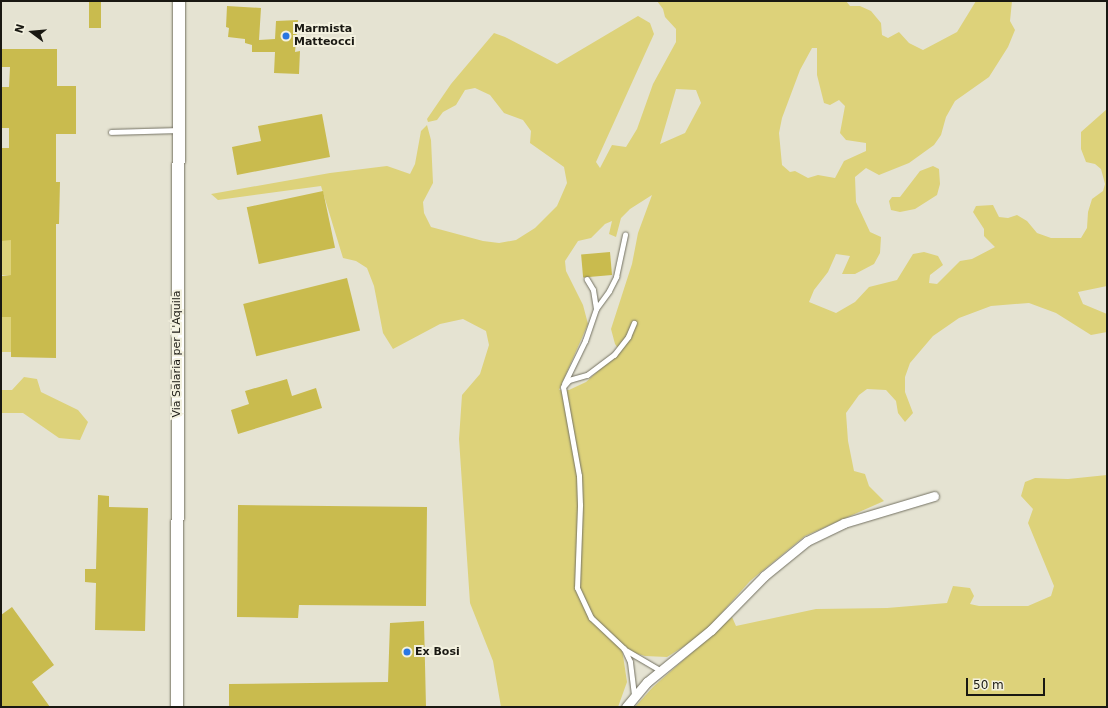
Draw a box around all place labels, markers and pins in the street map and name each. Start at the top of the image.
place label: Marmista Matteocci [294,23,355,49]
marker: Marmista Matteocci [281,31,291,41]
place label: Ex Bosi [415,645,460,659]
marker: Ex Bosi [402,647,412,657]

